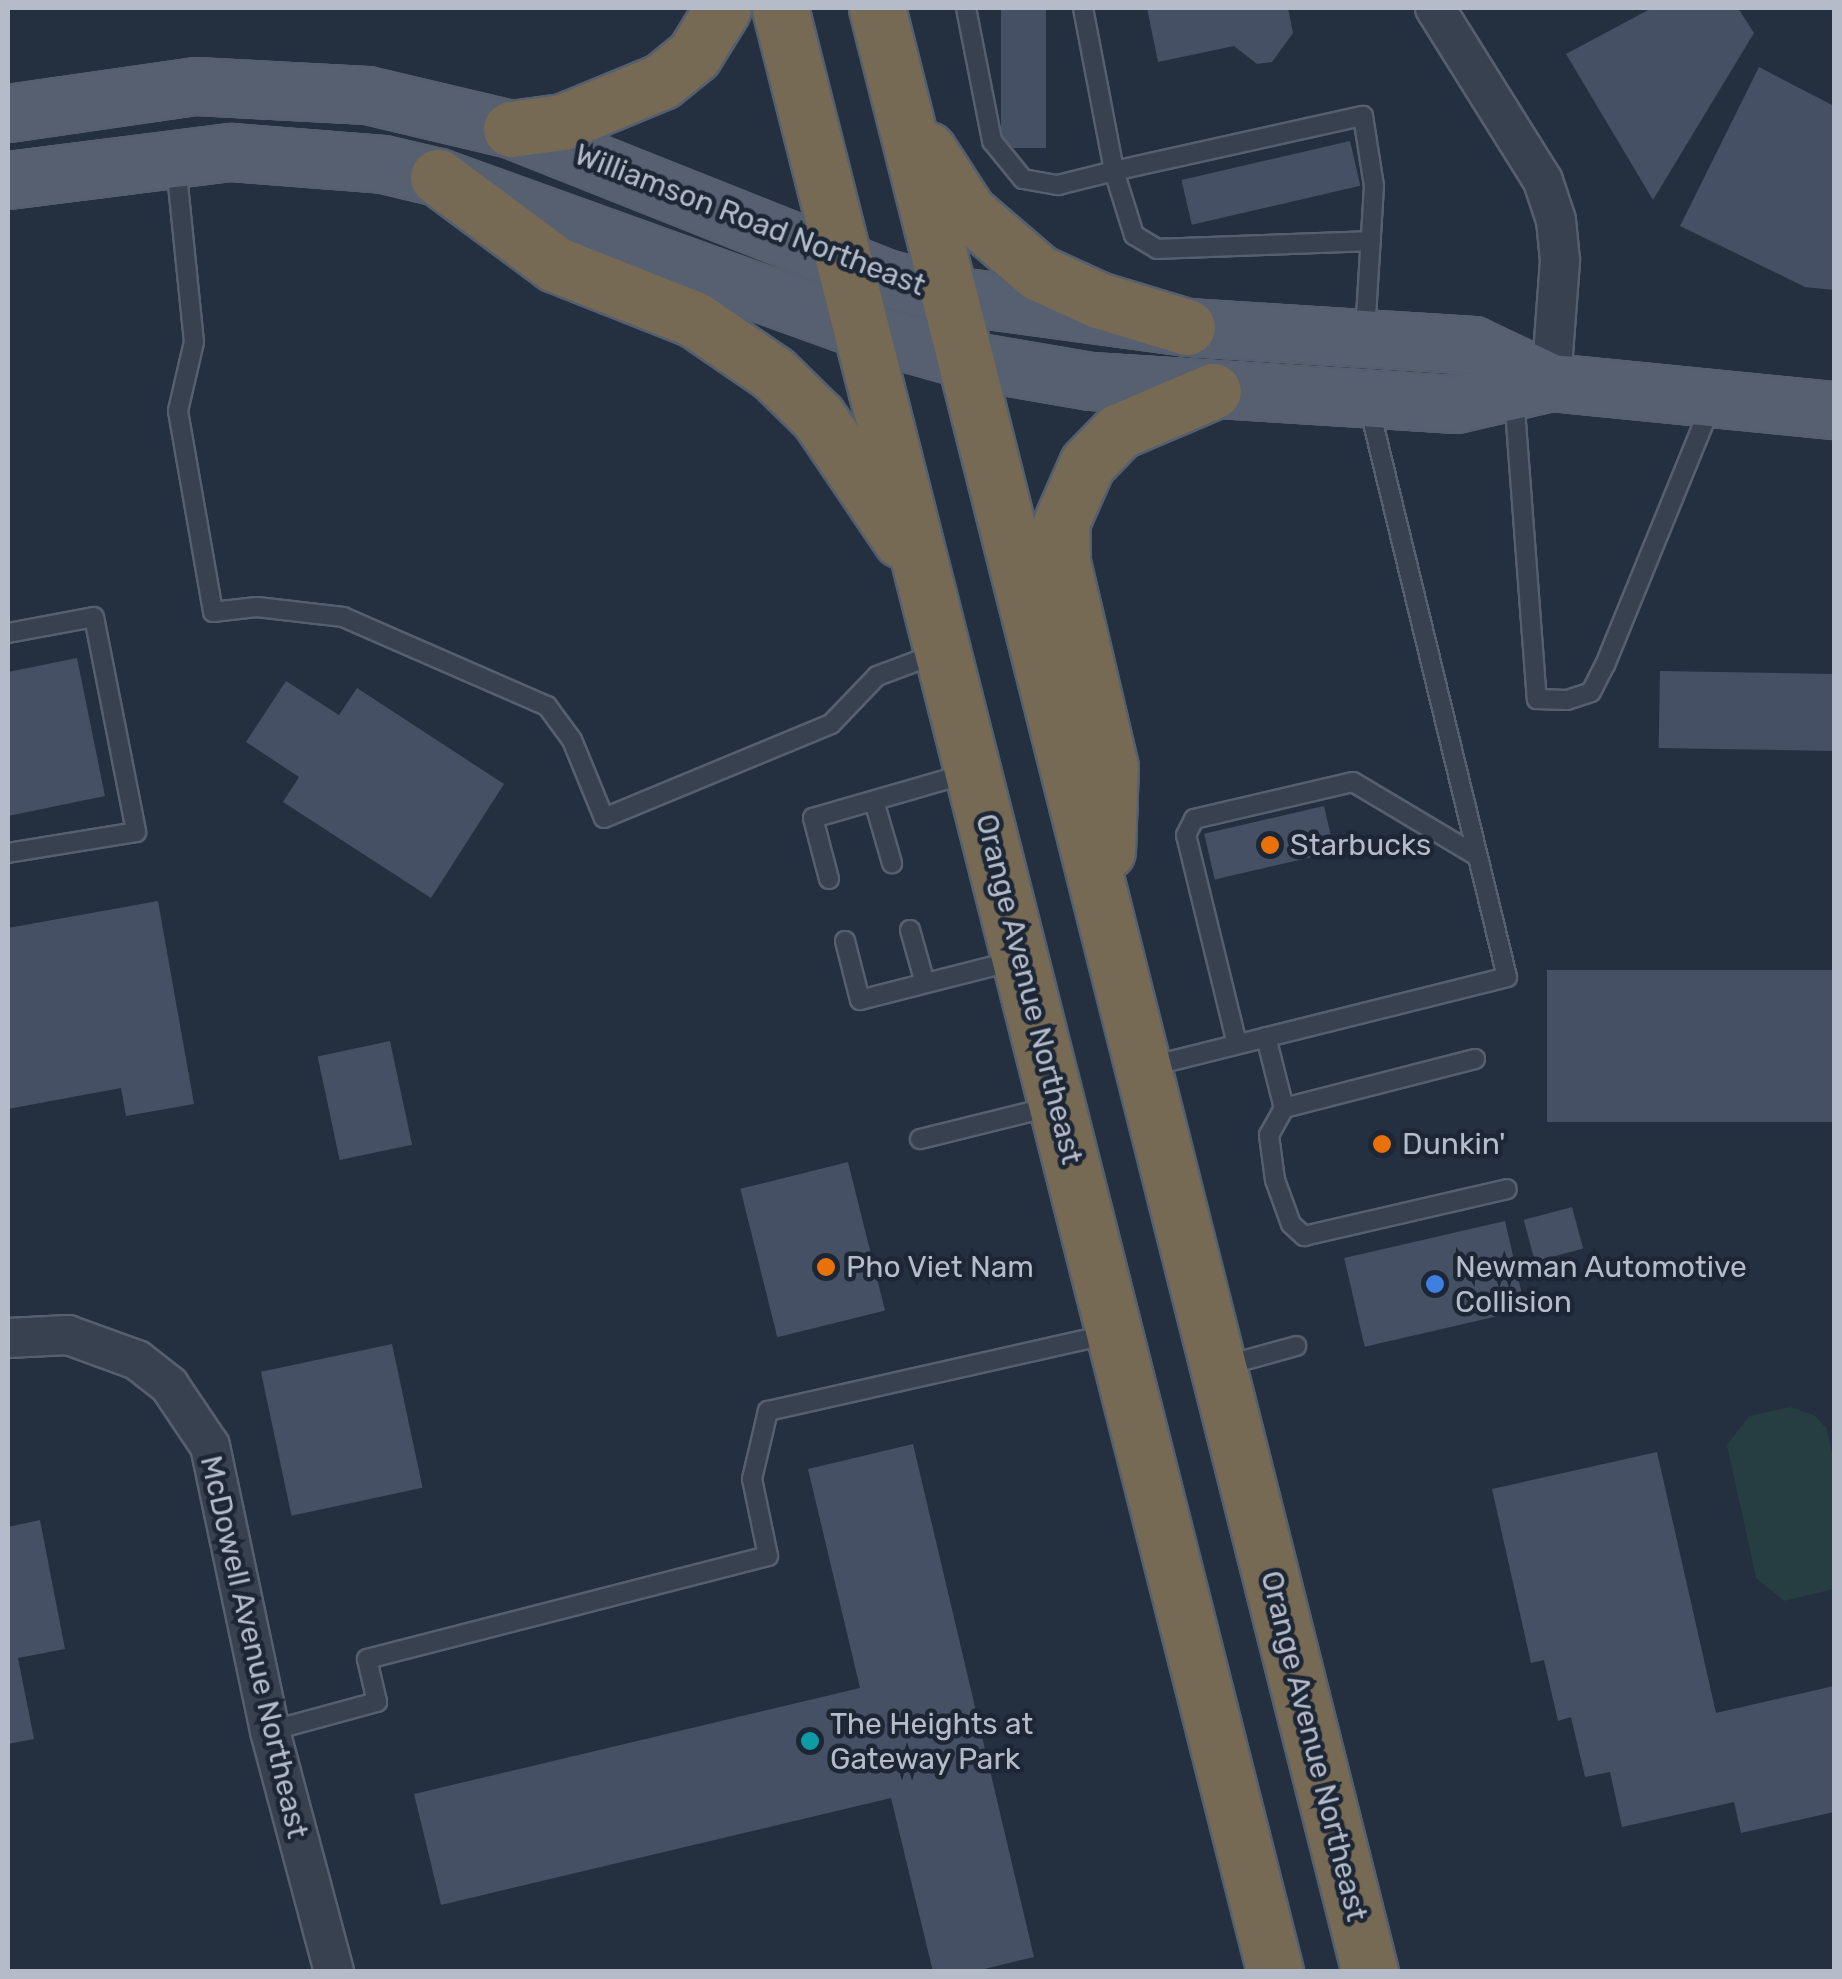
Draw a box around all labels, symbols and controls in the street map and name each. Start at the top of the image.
street label: Williamson Road Northeast [570,136,930,304]
street label: Orange Avenue Northeast [968,810,1090,1168]
place label: Starbucks [1290,827,1431,863]
marker: Starbucks [1259,834,1281,856]
place label: Dunkin' [1402,1126,1505,1162]
marker: Dunkin' [1371,1133,1393,1155]
place label: Pho Viet Nam [846,1249,1035,1285]
place label: Newman Automotive Collision [1455,1249,1748,1320]
marker: Pho Viet Nam [815,1256,837,1278]
marker: Newman Automotive Collision [1424,1273,1446,1295]
street label: McDowell Avenue Northeast [192,1452,316,1842]
street label: Orange Avenue Northeast [1253,1567,1375,1925]
place label: The Heights at Gateway Park [830,1706,1033,1776]
marker: The Heights at Gateway Park [799,1730,821,1752]

